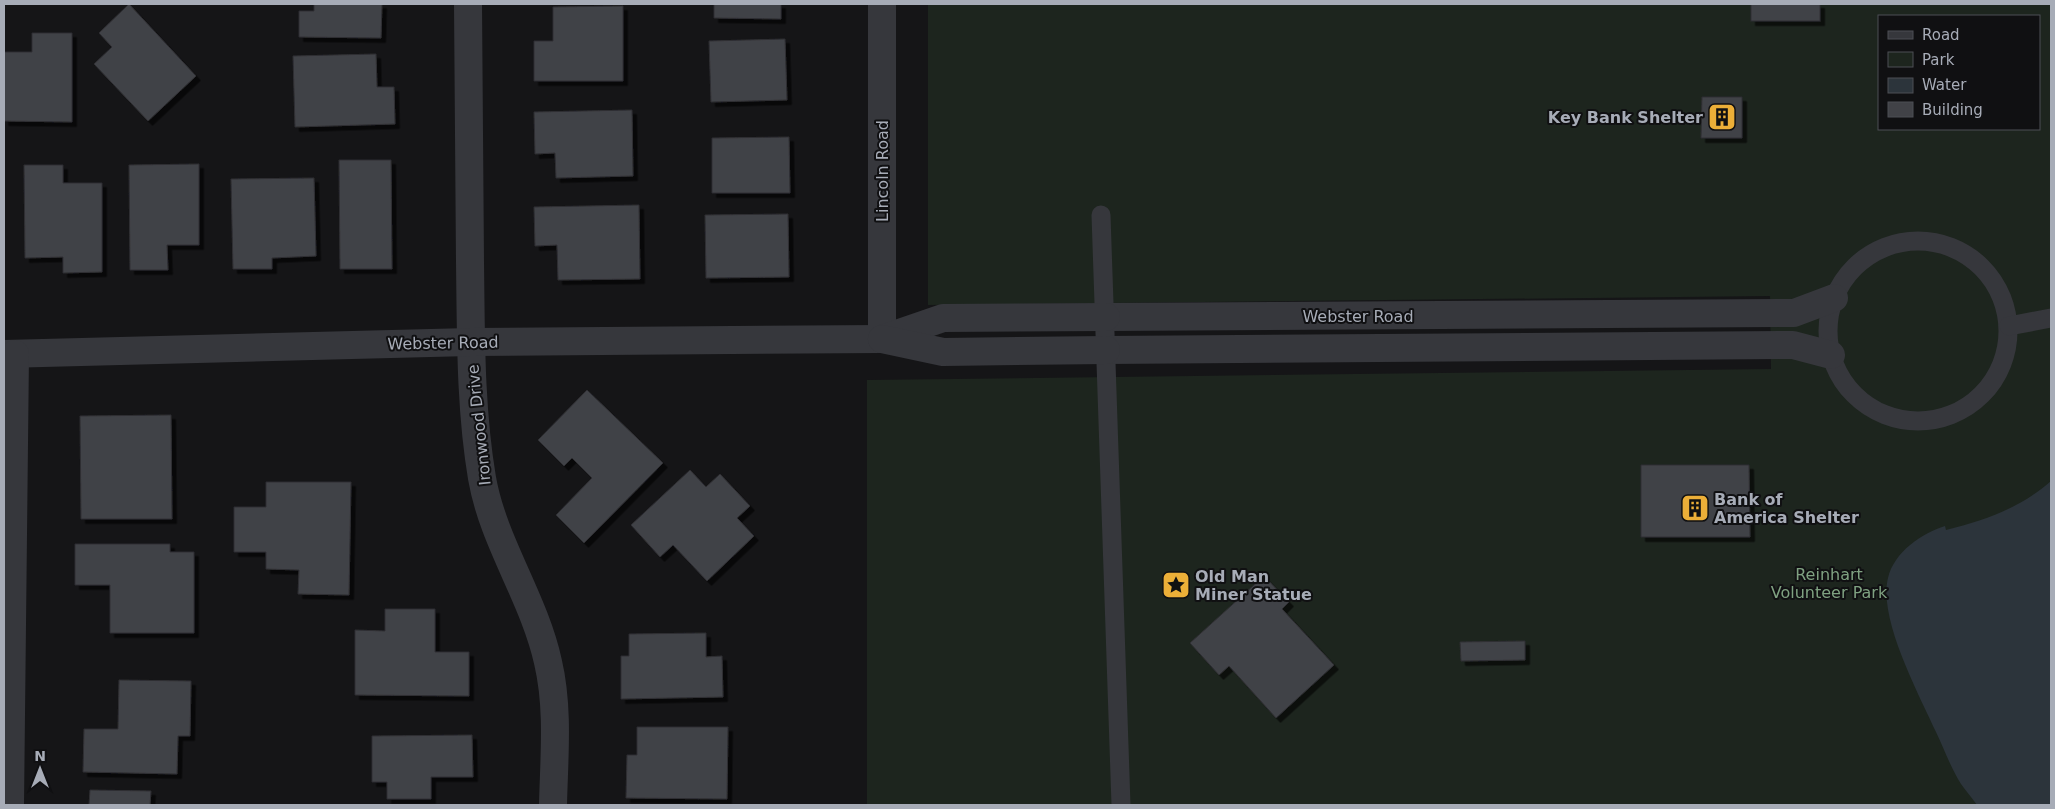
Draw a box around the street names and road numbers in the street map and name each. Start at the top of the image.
street label: Lincoln Road [873,120,892,222]
street label: Webster Road [1302,307,1414,326]
street label: Webster Road [387,333,499,353]
street label: Ironwood Drive [463,364,495,486]

